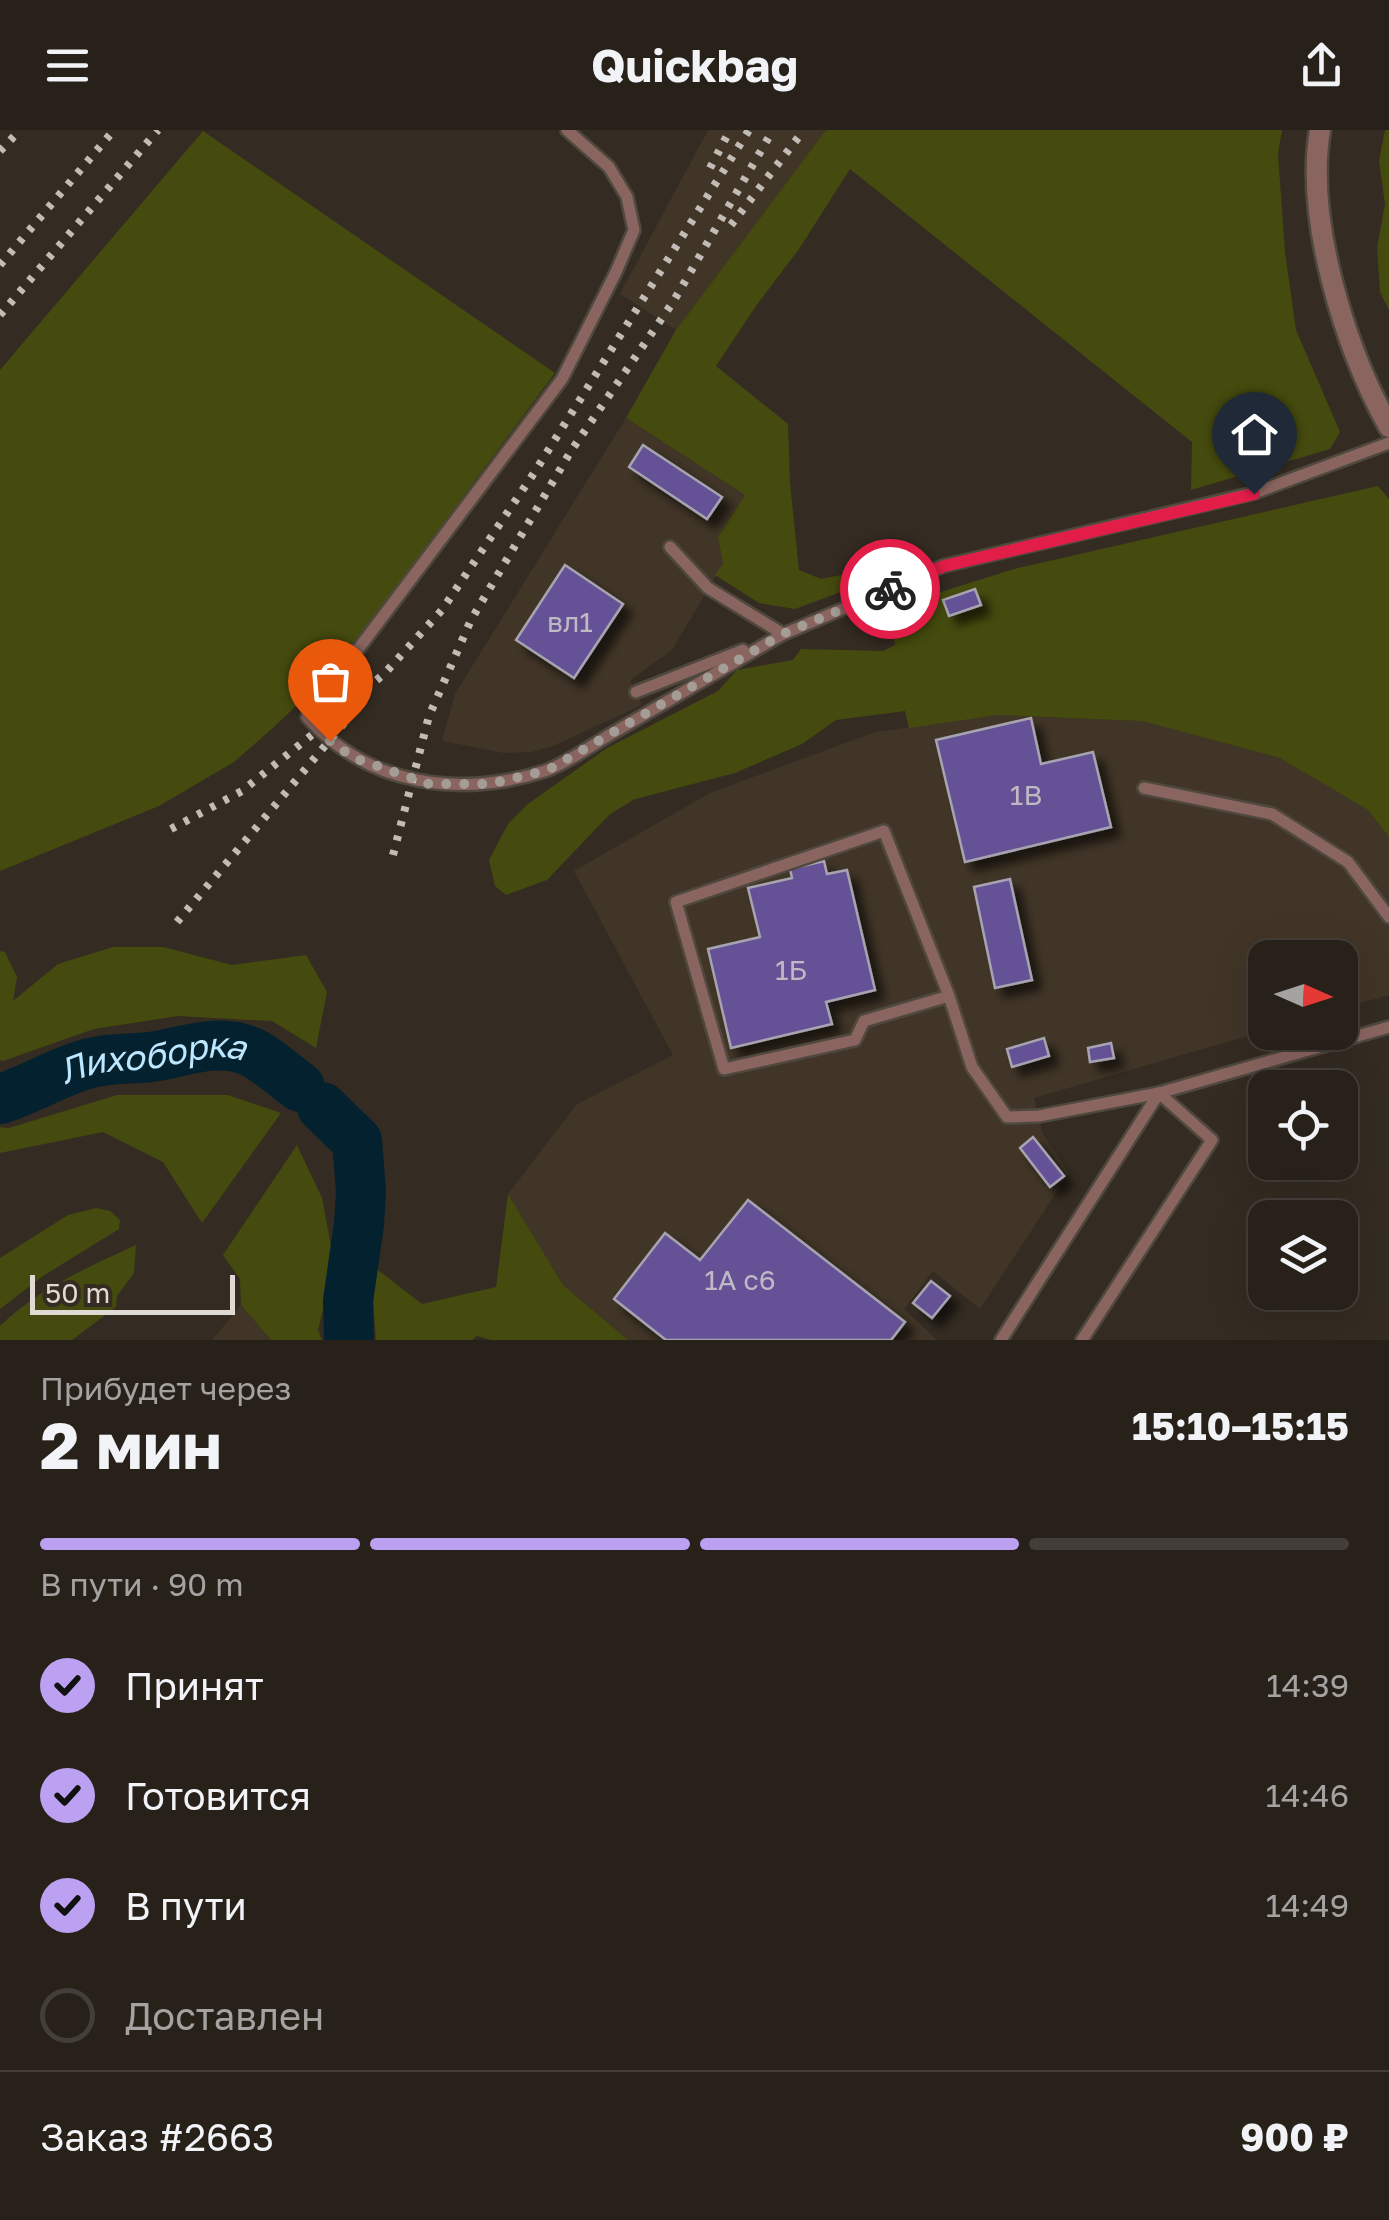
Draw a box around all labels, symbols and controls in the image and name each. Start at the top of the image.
icon: menu [40,38,95,93]
text: Quickbag [591,38,798,92]
icon: share [1294,38,1349,93]
pin [1212,392,1297,495]
icon: home [1227,407,1282,462]
courier [840,539,940,639]
icon: bike [863,562,918,617]
house number: вл1 [547,605,593,638]
pin [288,639,373,742]
icon: bag [303,654,358,709]
house number: 1В [1010,778,1042,811]
north arrow [1248,940,1358,1050]
map controls [1248,940,1358,1310]
house number: 1Б [775,953,807,986]
water label: Лихоборка [53,1023,251,1092]
button: locate [1248,1070,1358,1180]
button: layers [1248,1200,1358,1310]
house number: 1А с6 [704,1263,776,1296]
scale bar [30,1270,235,1314]
text: 50 m [45,1276,110,1309]
text: Прибудет через [40,1369,291,1407]
text: 15:10–15:15 [1132,1403,1349,1448]
text: 2 мин [40,1405,222,1483]
text: В пути · 90 m [40,1565,244,1603]
icon: check [40,1658,95,1713]
text: Принят [125,1663,264,1708]
text: 14:39 [1266,1666,1349,1704]
icon: check [40,1768,95,1823]
text: Готовится [125,1773,311,1818]
text: 14:46 [1265,1776,1349,1814]
icon: check [40,1878,95,1933]
text: В пути [125,1883,247,1928]
text: 14:49 [1265,1886,1349,1924]
text: Доставлен [125,1993,324,2038]
text: Заказ #2663 [40,2114,274,2159]
text: 900 ₽ [1240,2114,1349,2159]

